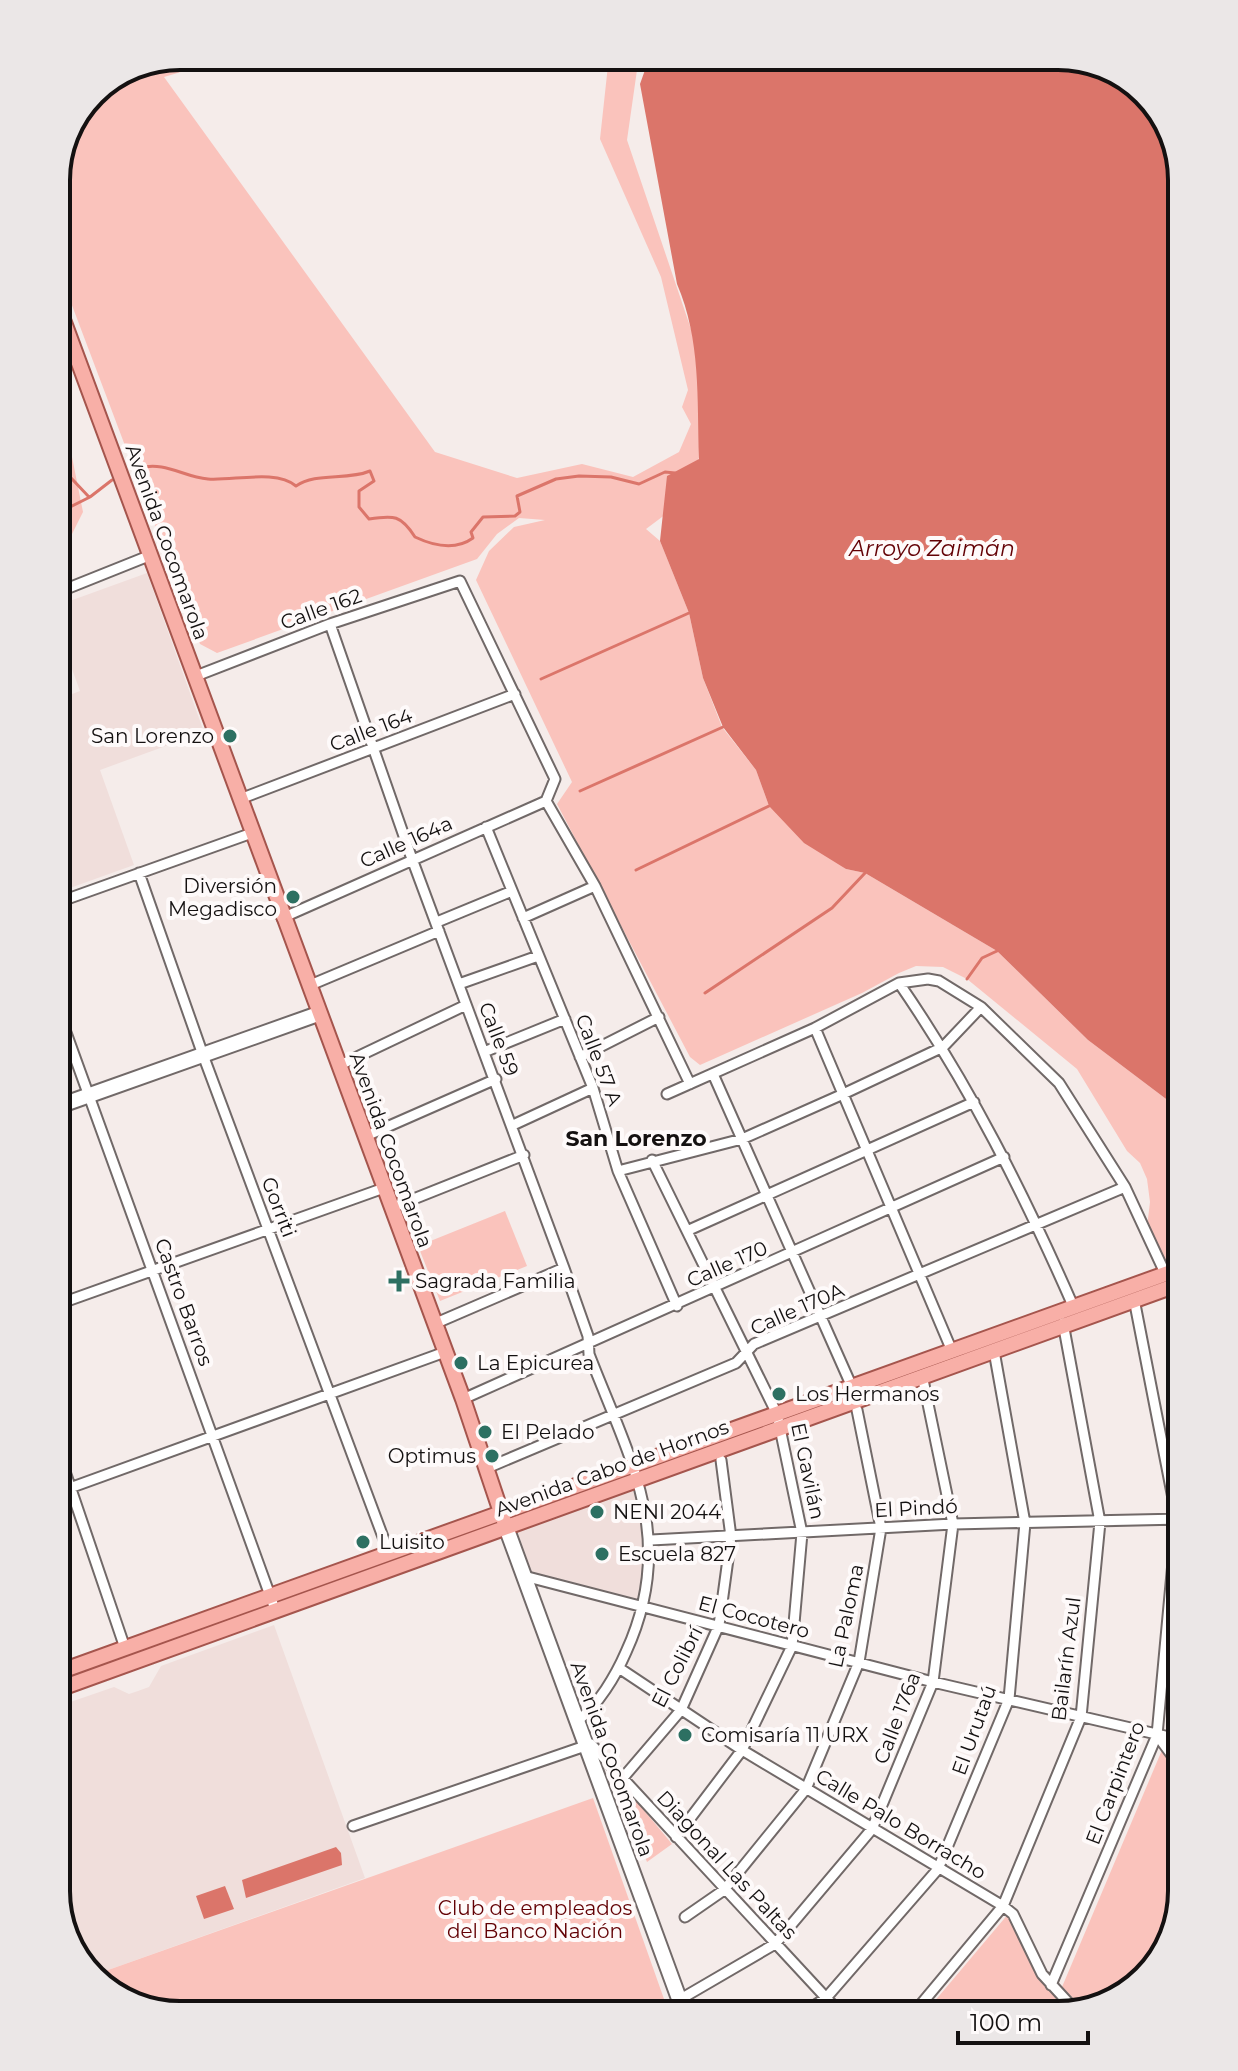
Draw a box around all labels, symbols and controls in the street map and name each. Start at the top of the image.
street label: Avenida Cocomarola [120,441,214,643]
water label: Arroyo Zaimán [847,535,1015,562]
street label: Calle 162 [277,583,365,635]
street label: Calle 164 [326,703,416,757]
place label: San Lorenzo [91,724,214,748]
marker: San Lorenzo [221,727,239,745]
street label: Calle 164a [356,811,456,873]
place label: Diversión Megadisco [168,874,277,921]
marker: Diversión Megadisco [284,888,302,906]
street label: Calle 59 [474,999,524,1079]
street label: Calle 57 A [571,1011,628,1110]
street label: Avenida Cocomarola [344,1049,438,1251]
district label: San Lorenzo [565,1125,707,1152]
street label: Gorriti [257,1174,301,1240]
street label: Castro Barros [150,1235,218,1369]
street label: Calle 170 [683,1236,771,1292]
place label: Sagrada Familia [415,1269,576,1293]
marker: Sagrada Familia [390,1272,408,1290]
street label: Calle 170A [746,1277,848,1340]
place label: La Epicurea [477,1351,594,1375]
marker: La Epicurea [452,1354,470,1372]
place label: Los Hermanos [795,1382,939,1406]
marker: Los Hermanos [770,1385,788,1403]
street label: Avenida Cabo de Hornos [492,1414,732,1521]
place label: El Pelado [501,1420,594,1444]
street label: El Gavilán [786,1421,830,1521]
marker: El Pelado [476,1423,494,1441]
place label: Optimus [388,1444,476,1468]
marker: Optimus [483,1447,501,1465]
street label: El Pindó [874,1494,958,1522]
place label: NENI 2044 [613,1500,721,1524]
marker: NENI 2044 [588,1503,606,1521]
place label: Luisito [379,1530,445,1554]
marker: Luisito [354,1533,372,1551]
place label: Escuela 827 [618,1542,736,1566]
marker: Escuela 827 [593,1545,611,1563]
street label: La Paloma [823,1562,869,1670]
street label: El Cocotero [696,1591,812,1643]
street label: Bailarín Azul [1046,1596,1086,1722]
street label: El Colibrí [646,1621,708,1712]
street label: Avenida Cocomarola [565,1658,659,1860]
street label: Calle 176a [869,1669,925,1767]
street label: El Urutaú [947,1682,1001,1778]
street label: El Carpintero [1080,1718,1150,1848]
place label: Comisaría 11 URX [701,1723,868,1747]
marker: Comisaría 11 URX [676,1726,694,1744]
street label: Calle Palo Borracho [811,1764,991,1884]
street label: Diagonal Las Paltas [652,1786,802,1945]
park label: Club de empleados del Banco Nación [438,1896,632,1943]
scale bar [958,1995,1088,2045]
text: 100 m [970,2008,1042,2037]

